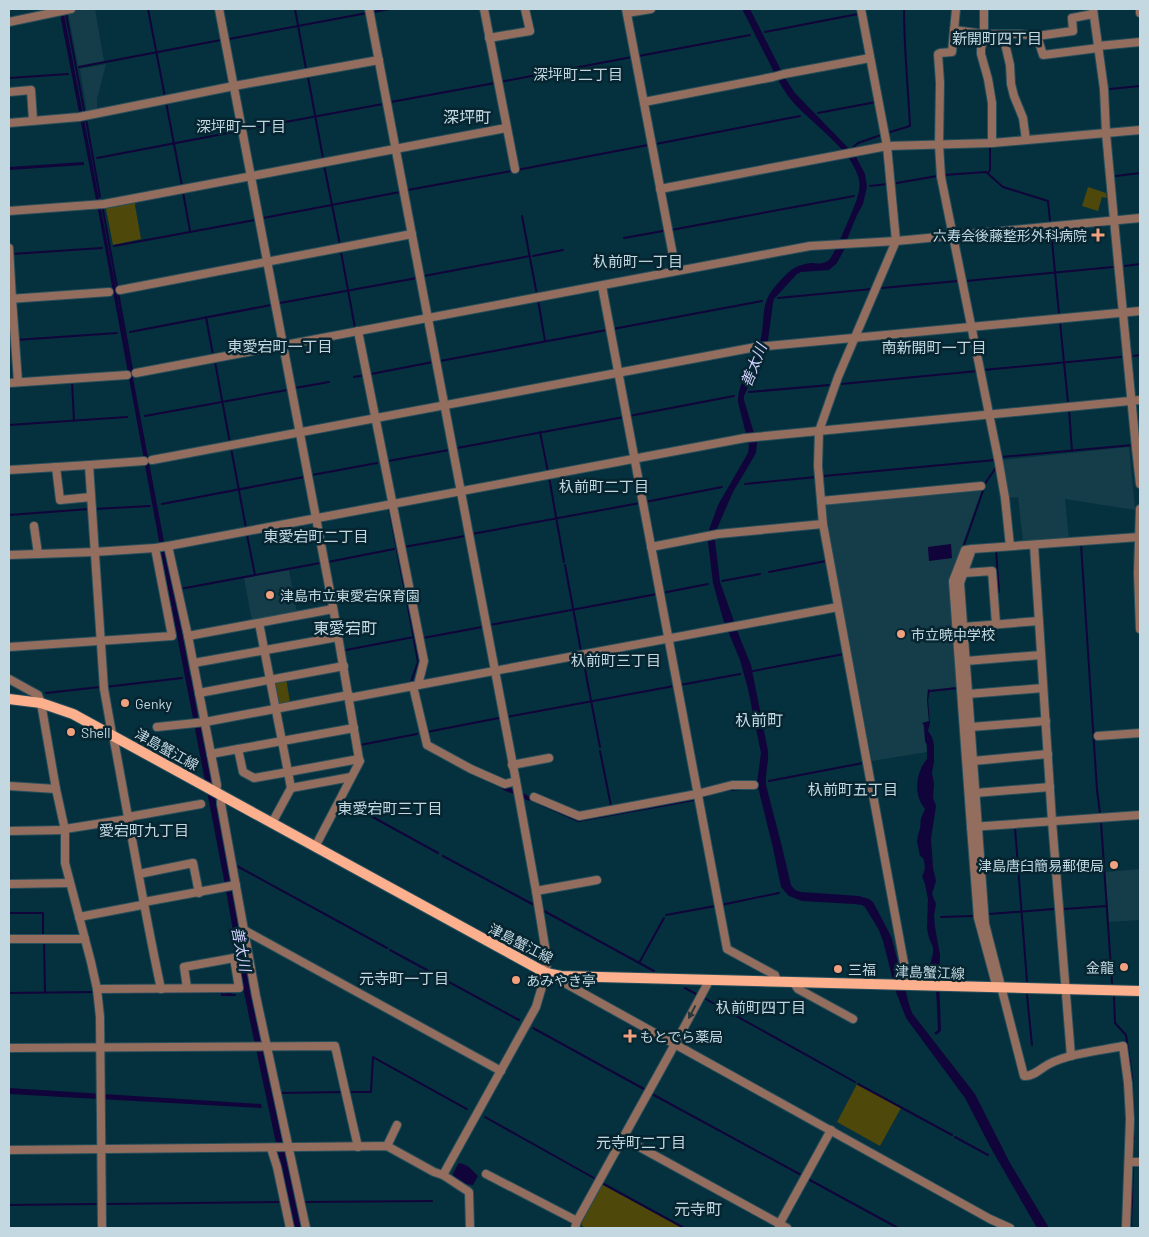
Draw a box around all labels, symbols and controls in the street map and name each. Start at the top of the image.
district label: 新開町四丁目 [952,29,1042,47]
district label: 深坪町二丁目 [533,65,623,83]
district label: 深坪町 [443,107,491,126]
district label: 深坪町一丁目 [196,117,286,135]
place label: 六寿会後藤整形外科病院 [933,227,1087,244]
marker: 六寿会後藤整形外科病院 [1091,228,1105,242]
district label: 杁前町一丁目 [593,252,683,270]
district label: 東愛宕町一丁目 [227,337,333,355]
district label: 南新開町一丁目 [881,338,987,356]
water label: 善太川 [736,339,771,389]
district label: 杁前町二丁目 [559,477,649,495]
district label: 東愛宕町二丁目 [263,527,369,545]
place label: 津島市立東愛宕保育園 [280,587,420,604]
marker: 津島市立東愛宕保育園 [264,589,276,601]
district label: 東愛宕町 [313,618,377,637]
place label: 市立暁中学校 [911,626,995,643]
marker: 市立暁中学校 [895,628,907,640]
district label: 杁前町三丁目 [571,651,661,669]
place label: Genky [135,695,173,712]
marker: Genky [119,697,131,709]
district label: 杁前町 [735,710,783,729]
place label: Shell [81,724,111,741]
street label: 津島蟹江線 [132,725,202,773]
marker: Shell [65,726,77,738]
district label: 杁前町五丁目 [808,780,898,798]
district label: 東愛宕町三丁目 [337,799,443,817]
district label: 愛宕町九丁目 [99,821,189,839]
place label: 津島唐臼簡易郵便局 [978,857,1104,874]
marker: 津島唐臼簡易郵便局 [1108,859,1120,871]
street label: 津島蟹江線 [486,920,556,966]
water label: 善太川 [229,925,256,975]
place label: 金龍 [1086,959,1114,976]
place label: 三福 [848,961,876,978]
marker: 金龍 [1118,961,1130,973]
street label: 津島蟹江線 [895,962,965,982]
marker: 三福 [832,963,844,975]
district label: 元寺町一丁目 [359,969,449,987]
place label: あみやき亭 [526,972,596,989]
marker: あみやき亭 [510,974,522,986]
district label: 杁前町四丁目 [716,998,806,1016]
one-way arrow [688,1005,696,1020]
place label: もとでら薬局 [640,1028,723,1045]
marker: もとでら薬局 [624,1030,636,1042]
district label: 元寺町二丁目 [596,1133,686,1151]
district label: 元寺町 [674,1199,722,1218]

